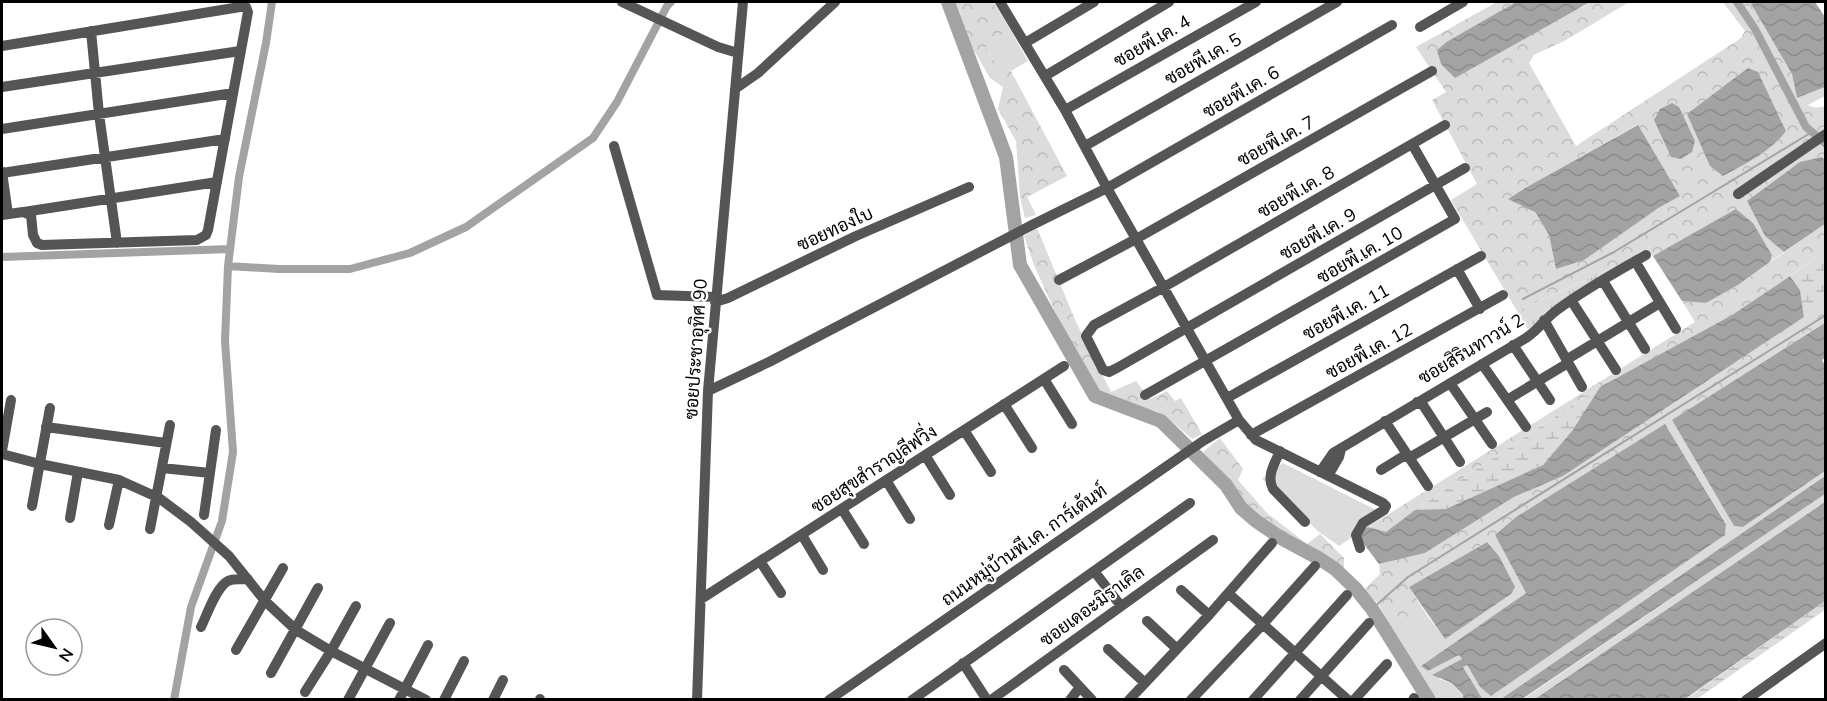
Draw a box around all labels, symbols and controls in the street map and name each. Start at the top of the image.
street label: ซอยพี.เค. 4 [1109,8,1195,73]
street label: ซอยพี.เค. 5 [1160,26,1246,91]
street label: ซอยพี.เค. 6 [1198,59,1284,124]
street label: ซอยพี.เค. 7 [1233,109,1319,172]
street label: ซอยพี.เค. 8 [1253,159,1339,224]
street label: ซอยทองใบ [793,200,877,257]
street label: ซอยพี.เค. 9 [1275,201,1361,266]
street label: ซอยพี.เค. 10 [1312,220,1407,289]
street label: ซอยพี.เค. 11 [1298,277,1394,346]
street label: ซอยประชาอุทิศ 90 [679,278,713,420]
street label: ซอยสิรินทาวน์ 2 [1413,307,1528,390]
street label: ซอยพี.เค. 12 [1321,316,1417,385]
street label: ซอยสุขสำราญลีฟวิ่ง [805,417,942,519]
street label: ถนนหมู่บ้านพี.เค. การ์เด้นท์ [936,478,1112,612]
street label: ซอยเดอะมิราเคิล [1035,560,1149,652]
north arrow [24,617,84,677]
text: N [53,644,78,666]

